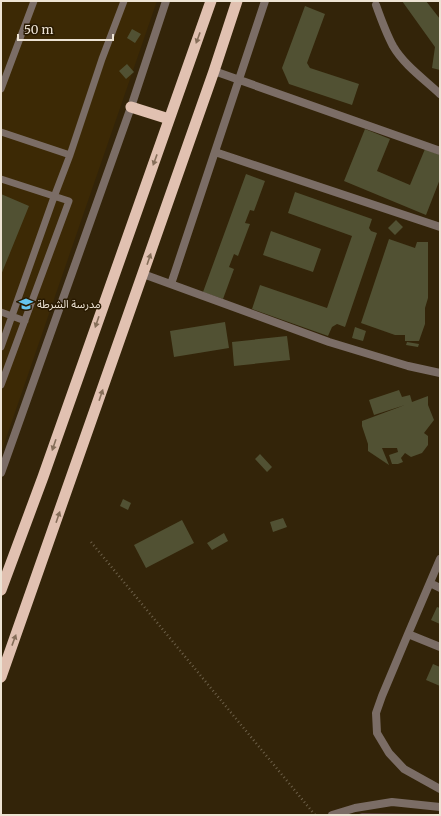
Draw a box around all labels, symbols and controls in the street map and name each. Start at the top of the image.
scale bar [18,16,113,42]
text: 50 m [24,22,53,37]
one-way arrow [195,32,201,44]
one-way arrow [151,155,157,167]
one-way arrow [146,253,152,265]
school or university icon: مدرسة الشرطة [18,296,34,312]
place label: مدرسة الشرطة [37,297,101,311]
one-way arrow [94,317,100,329]
one-way arrow [98,388,104,400]
one-way arrow [51,439,57,451]
one-way arrow [55,511,61,523]
one-way arrow [11,633,17,645]

